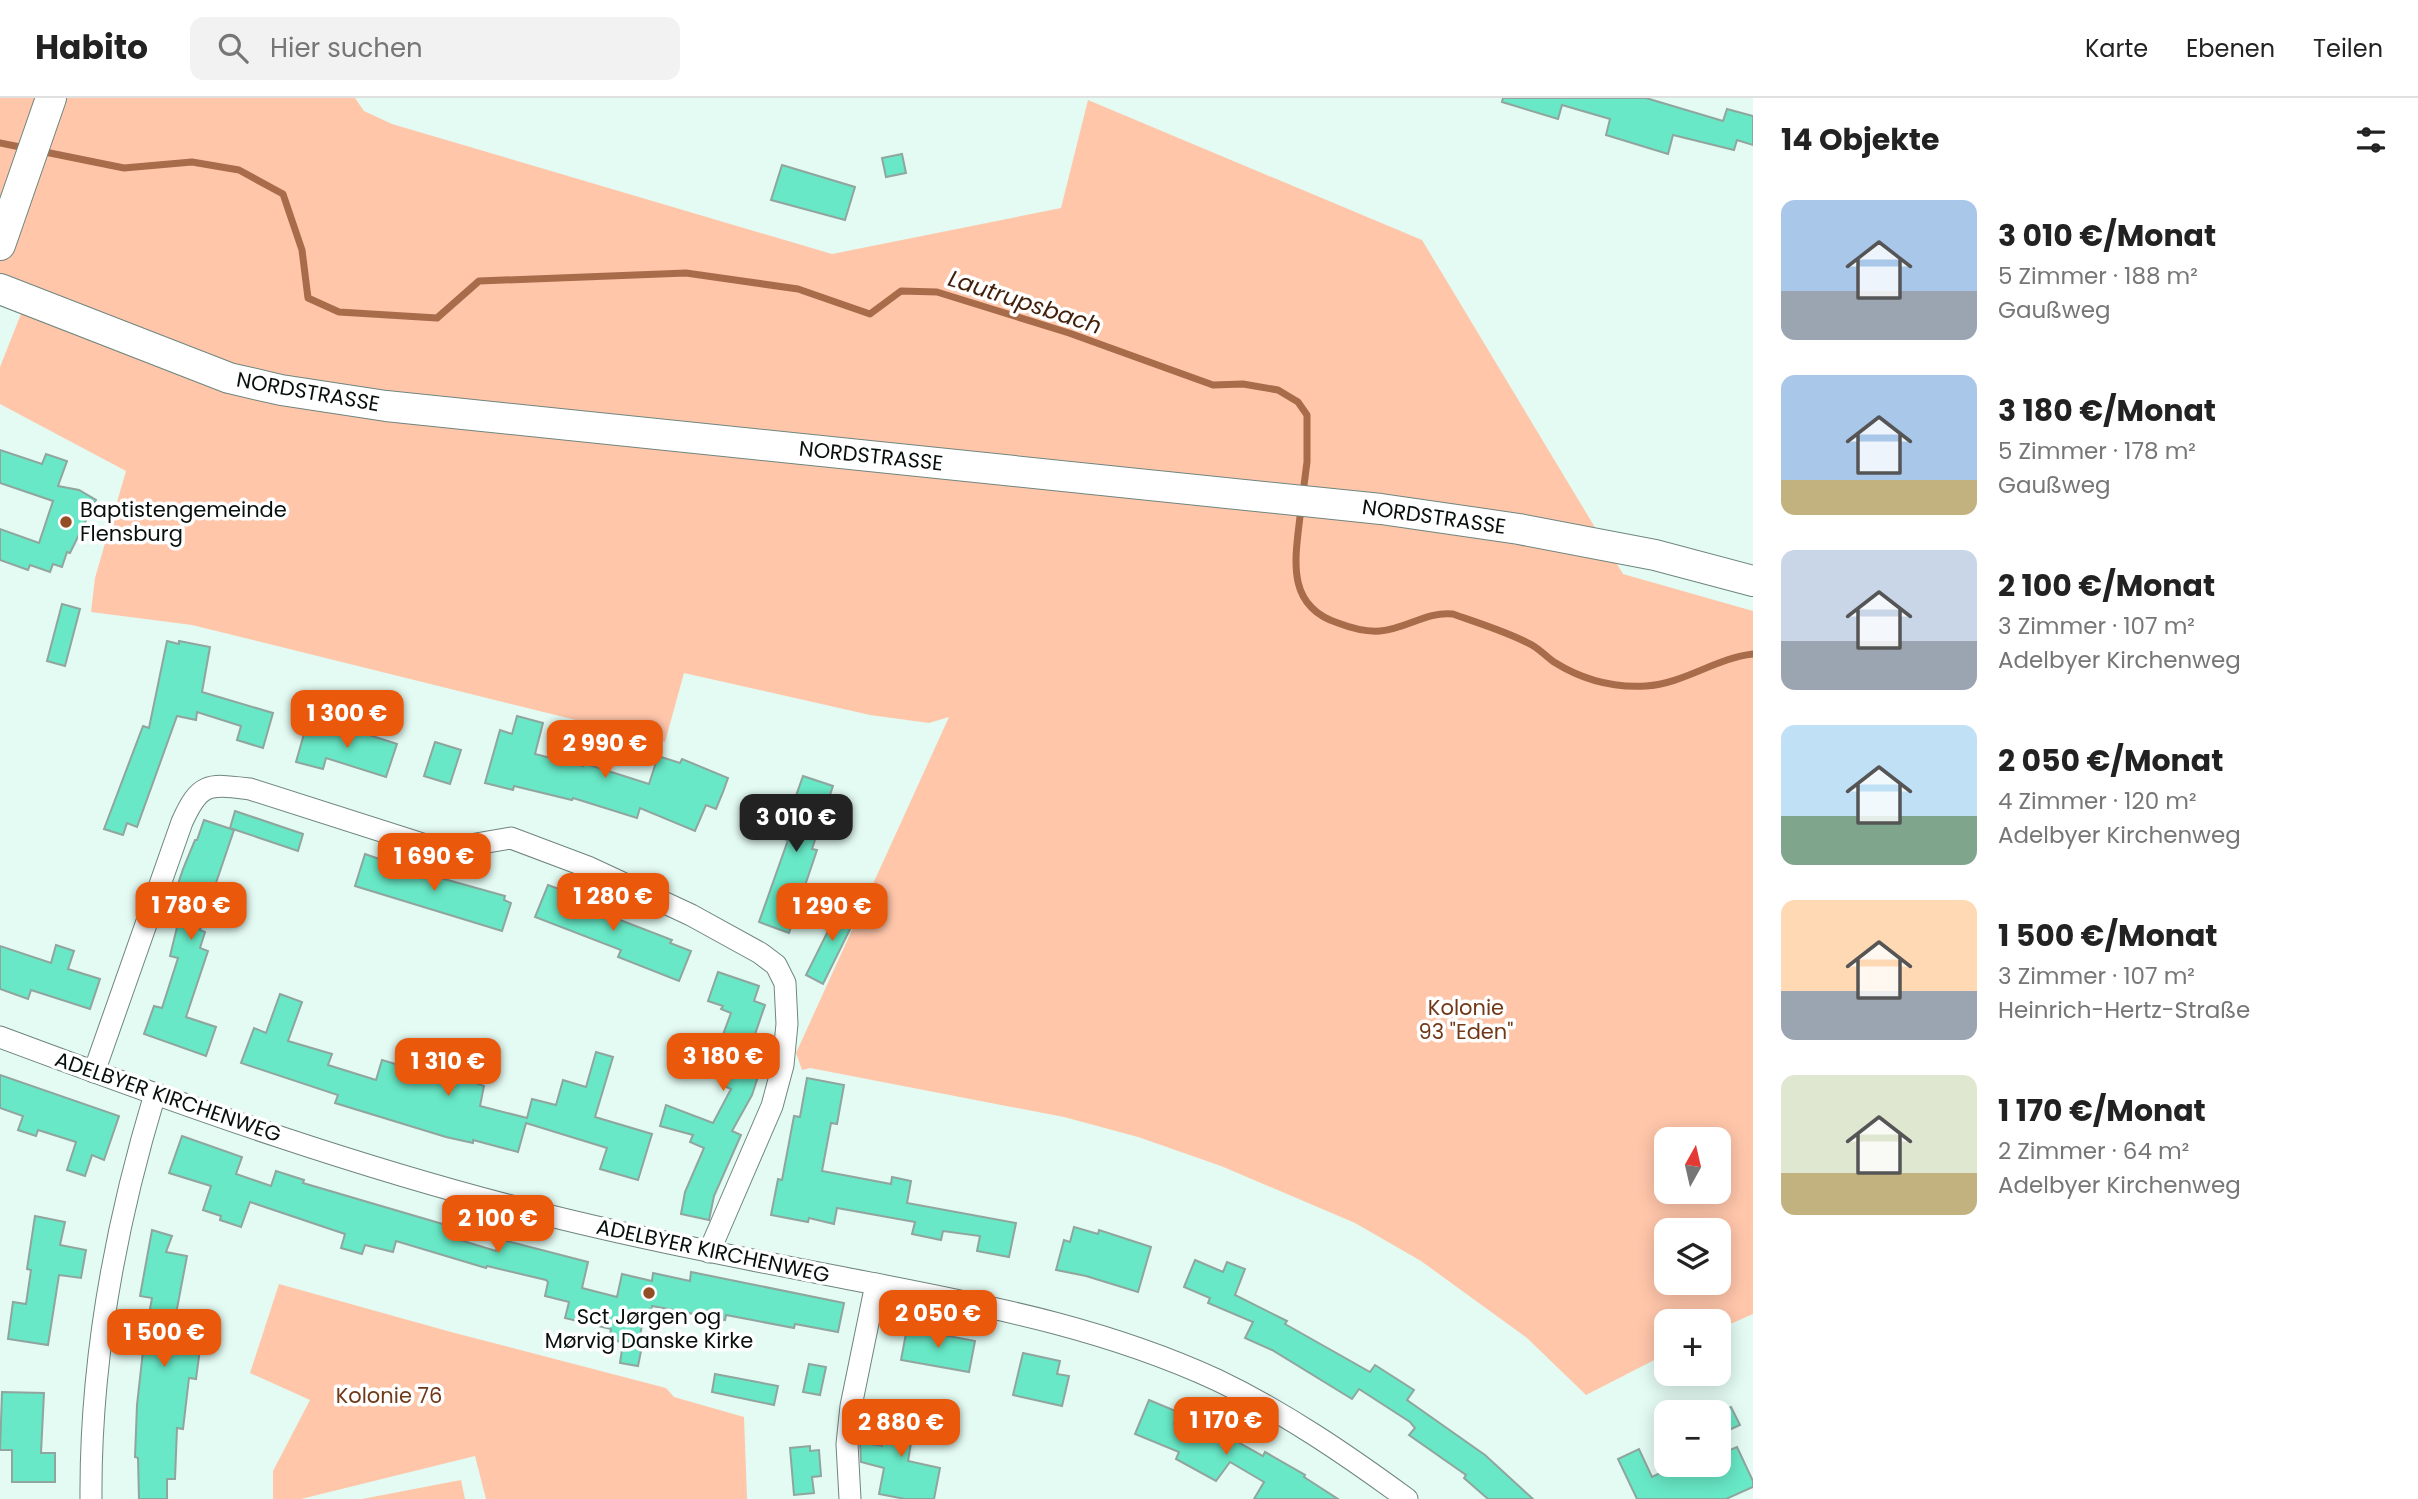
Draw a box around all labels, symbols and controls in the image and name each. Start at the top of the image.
search box [190,17,680,80]
text: Habito [35,24,148,71]
icon: search [214,29,252,67]
text: Hier suchen [270,30,423,66]
text: Karte [2085,32,2148,65]
text: Ebenen [2186,32,2275,65]
text: Teilen [2313,32,2383,65]
text: 14 Objekte [1781,118,1939,161]
icon: filters [2352,121,2390,159]
text: 3 010 €/Monat [1998,214,2216,257]
icon: home [1837,228,1921,312]
text: 5 Zimmer · 188 m² [1998,260,2198,292]
water label: Lautrupsbach [944,262,1106,342]
text: Gaußweg [1998,294,2111,326]
street label: NORDSTRASSE [234,365,382,418]
text: 3 180 €/Monat [1998,389,2216,432]
icon: home [1837,403,1921,487]
street label: NORDSTRASSE [797,434,945,477]
text: 5 Zimmer · 178 m² [1998,435,2196,467]
text: Gaußweg [1998,469,2111,501]
street label: NORDSTRASSE [1360,492,1508,541]
place label: Baptistengemeinde Flensburg [80,495,287,548]
marker: Baptistengemeinde Flensburg [58,514,74,530]
text: 2 100 €/Monat [1998,564,2215,607]
icon: home [1837,578,1921,662]
text: 3 Zimmer · 107 m² [1998,610,2195,642]
text: Adelbyer Kirchenweg [1998,644,2241,676]
pin: 1 300 € [282,690,412,750]
text: 1 300 € [307,697,387,729]
pin: 2 990 € [540,720,670,780]
text: 2 990 € [563,727,647,759]
text: 2 050 €/Monat [1998,739,2223,782]
icon: home [1837,753,1921,837]
text: 4 Zimmer · 120 m² [1998,785,2197,817]
pin: 3 010 € [731,794,861,854]
text: 3 010 € [756,801,836,833]
text: Adelbyer Kirchenweg [1998,819,2241,851]
pin: 1 690 € [369,834,499,893]
text: 1 690 € [394,840,474,872]
pin: 1 280 € [548,874,678,933]
text: 1 280 € [573,880,653,912]
pin: 1 780 € [126,882,256,942]
pin: 1 290 € [767,884,897,943]
text: 1 780 € [152,889,230,921]
text: 1 290 € [793,890,871,922]
text: 1 500 €/Monat [1998,914,2218,957]
icon: home [1837,928,1921,1012]
text: 3 Zimmer · 107 m² [1998,960,2195,992]
park label: Kolonie 93 "Eden" [1419,993,1513,1046]
text: Heinrich-Hertz-Straße [1998,994,2250,1026]
pin: 3 180 € [658,1034,788,1093]
pin: 1 310 € [383,1038,513,1098]
text: 3 180 € [683,1040,763,1072]
street label: ADELBYER KIRCHENWEG [51,1044,285,1149]
text: 1 310 € [411,1045,485,1077]
text: 1 170 €/Monat [1998,1089,2206,1132]
icon: home [1837,1103,1921,1187]
north arrow [1654,1127,1731,1204]
map controls [1654,1127,1731,1477]
text: 2 Zimmer · 64 m² [1998,1135,2189,1167]
text: Adelbyer Kirchenweg [1998,1169,2241,1201]
pin: 2 100 € [433,1196,563,1255]
text: 2 100 € [458,1202,538,1234]
street label: ADELBYER KIRCHENWEG [594,1212,832,1289]
button: layers [1654,1218,1731,1295]
marker: Sct Jørgen og Mørvig Danske Kirke [641,1285,657,1301]
pin: 2 050 € [873,1290,1003,1350]
text: 2 050 € [895,1297,981,1329]
place label: Sct Jørgen og Mørvig Danske Kirke [545,1302,753,1355]
button: + [1654,1309,1731,1386]
pin: 1 500 € [99,1310,229,1369]
text: 1 500 € [123,1316,205,1348]
park label: Kolonie 76 [336,1381,442,1410]
pin: 1 170 € [1161,1398,1291,1457]
pin: 2 880 € [836,1400,966,1459]
button: − [1654,1400,1731,1477]
text: 1 170 € [1190,1404,1262,1436]
text: 2 880 € [858,1406,944,1438]

